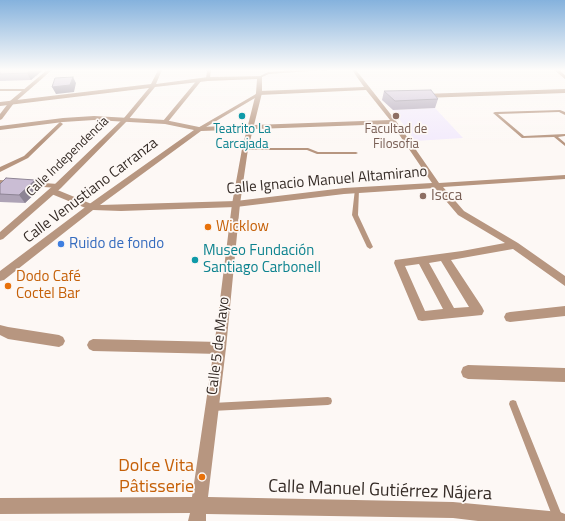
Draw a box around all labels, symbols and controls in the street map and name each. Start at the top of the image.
marker: Teatrito La Carcajada [237,111,247,121]
marker: Facultad de Filosofia [391,111,401,121]
street label: Calle Independencia [24,114,112,200]
place label: Teatrito La Carcajada [213,122,271,153]
place label: Facultad de Filosofia [365,122,427,153]
street label: Calle Venustiano Carranza [20,135,162,247]
street label: Calle Ignacio Manuel Altamirano [226,163,428,199]
place label: Iscca [431,187,462,205]
marker: Iscca [418,191,428,201]
place label: Wicklow [216,218,269,236]
marker: Wicklow [203,222,213,232]
place label: Ruido de fondo [69,235,164,253]
marker: Ruido de fondo [56,239,66,249]
place label: Museo Fundación Santiago Carbonell [203,242,321,277]
marker: Museo Fundación Santiago Carbonell [190,255,200,265]
place label: Dodo Café Coctel Bar [16,268,81,303]
marker: Dodo Café Coctel Bar [3,281,13,291]
street label: Calle 5 de Mayo [204,296,234,396]
place label: Dolce Vita Pâtisserie [118,456,194,498]
marker: Dolce Vita Pâtisserie [197,472,207,482]
street label: Calle Manuel Gutiérrez Nájera [268,476,492,506]

